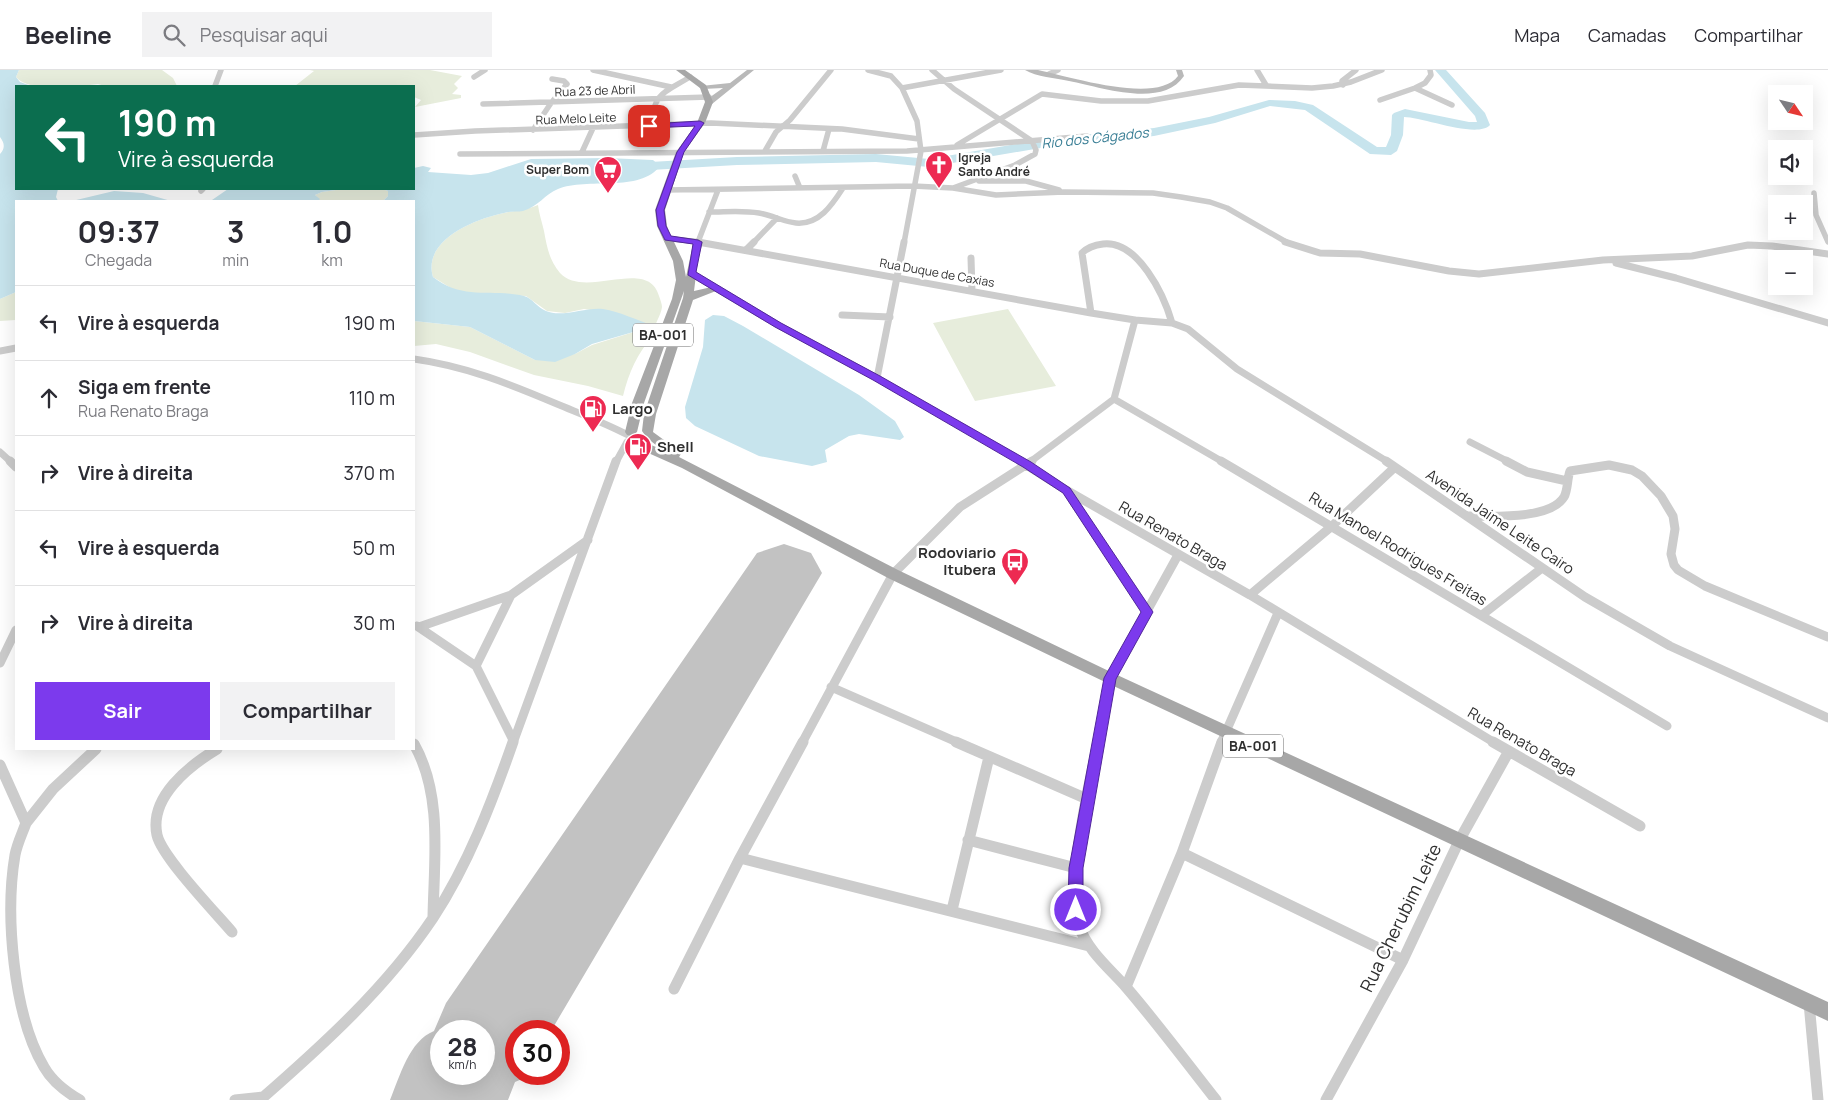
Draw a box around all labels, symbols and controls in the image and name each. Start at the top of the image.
search box [142,12,492,57]
text: Beeline [25,18,112,51]
icon: search [160,21,188,49]
text: Pesquisar aqui [200,22,328,48]
text: Mapa [1514,23,1560,47]
text: Camadas [1588,23,1666,47]
text: Compartilhar [1694,23,1803,47]
street label: Rua 23 de Abril [554,81,636,100]
north arrow [1768,85,1812,130]
map controls [1768,85,1813,295]
text: 190 m [118,99,217,147]
icon: left [35,105,100,170]
pin [628,105,670,147]
street label: Rua Melo Leite [535,109,617,128]
icon: arrive [635,112,663,140]
water label: Rio dos Cágados [1040,122,1151,153]
button: sound [1768,140,1813,185]
text: Vire à esquerda [118,144,274,174]
place label: Igreja Santo André [958,149,1030,180]
church icon: Igreja Santo André [924,150,954,189]
supermarket icon: Super Bom [593,155,623,194]
place label: Super Bom [526,161,589,178]
button: + [1768,195,1813,240]
text: 09:37 [78,211,160,252]
text: 3 [227,211,244,252]
text: 1.0 [312,211,352,252]
text: Chegada [85,249,152,271]
text: min [222,249,249,271]
text: km [321,249,343,271]
button: − [1768,250,1813,295]
street label: Rua Duque de Caxias [878,254,996,291]
icon: left [35,309,63,337]
text: Vire à esquerda [78,310,219,336]
text: 190 m [344,310,395,336]
road number: BA-001 [633,324,693,346]
text: Siga em frente [78,374,211,400]
icon: ahead [35,384,63,412]
text: 110 m [349,385,395,411]
fuel station icon: Largo [578,394,608,433]
place label: Largo [612,398,653,419]
text: Rua Renato Braga [78,400,209,422]
fuel station icon: Shell [623,432,653,471]
place label: Shell [657,436,694,457]
icon: right [35,459,63,487]
text: Vire à direita [78,460,193,486]
text: 370 m [343,460,395,486]
street label: Avenida Jaime Leite Cairo [1422,464,1579,579]
street label: Rua Manoel Rodrigues Freitas [1305,487,1491,610]
street label: Rua Renato Braga [1115,496,1231,575]
icon: left [35,534,63,562]
text: Vire à esquerda [78,535,219,561]
text: 50 m [353,535,395,561]
place label: Rodoviario Itubera [918,542,996,580]
bus stop icon: Rodoviario Itubera [1000,547,1030,586]
icon: right [35,609,63,637]
text: Vire à direita [78,610,193,636]
text: 30 m [353,610,395,636]
button: Sair [35,682,210,740]
button: Compartilhar [220,682,395,740]
street label: Rua Renato Braga [1464,702,1580,781]
road number: BA-001 [1223,734,1283,758]
street label: Rua Cherubim Leite [1354,840,1446,996]
position arrow [1049,883,1101,935]
speed limit sign: 30 [505,1020,570,1085]
text: 28 [447,1029,478,1064]
text: km/h [449,1056,476,1073]

